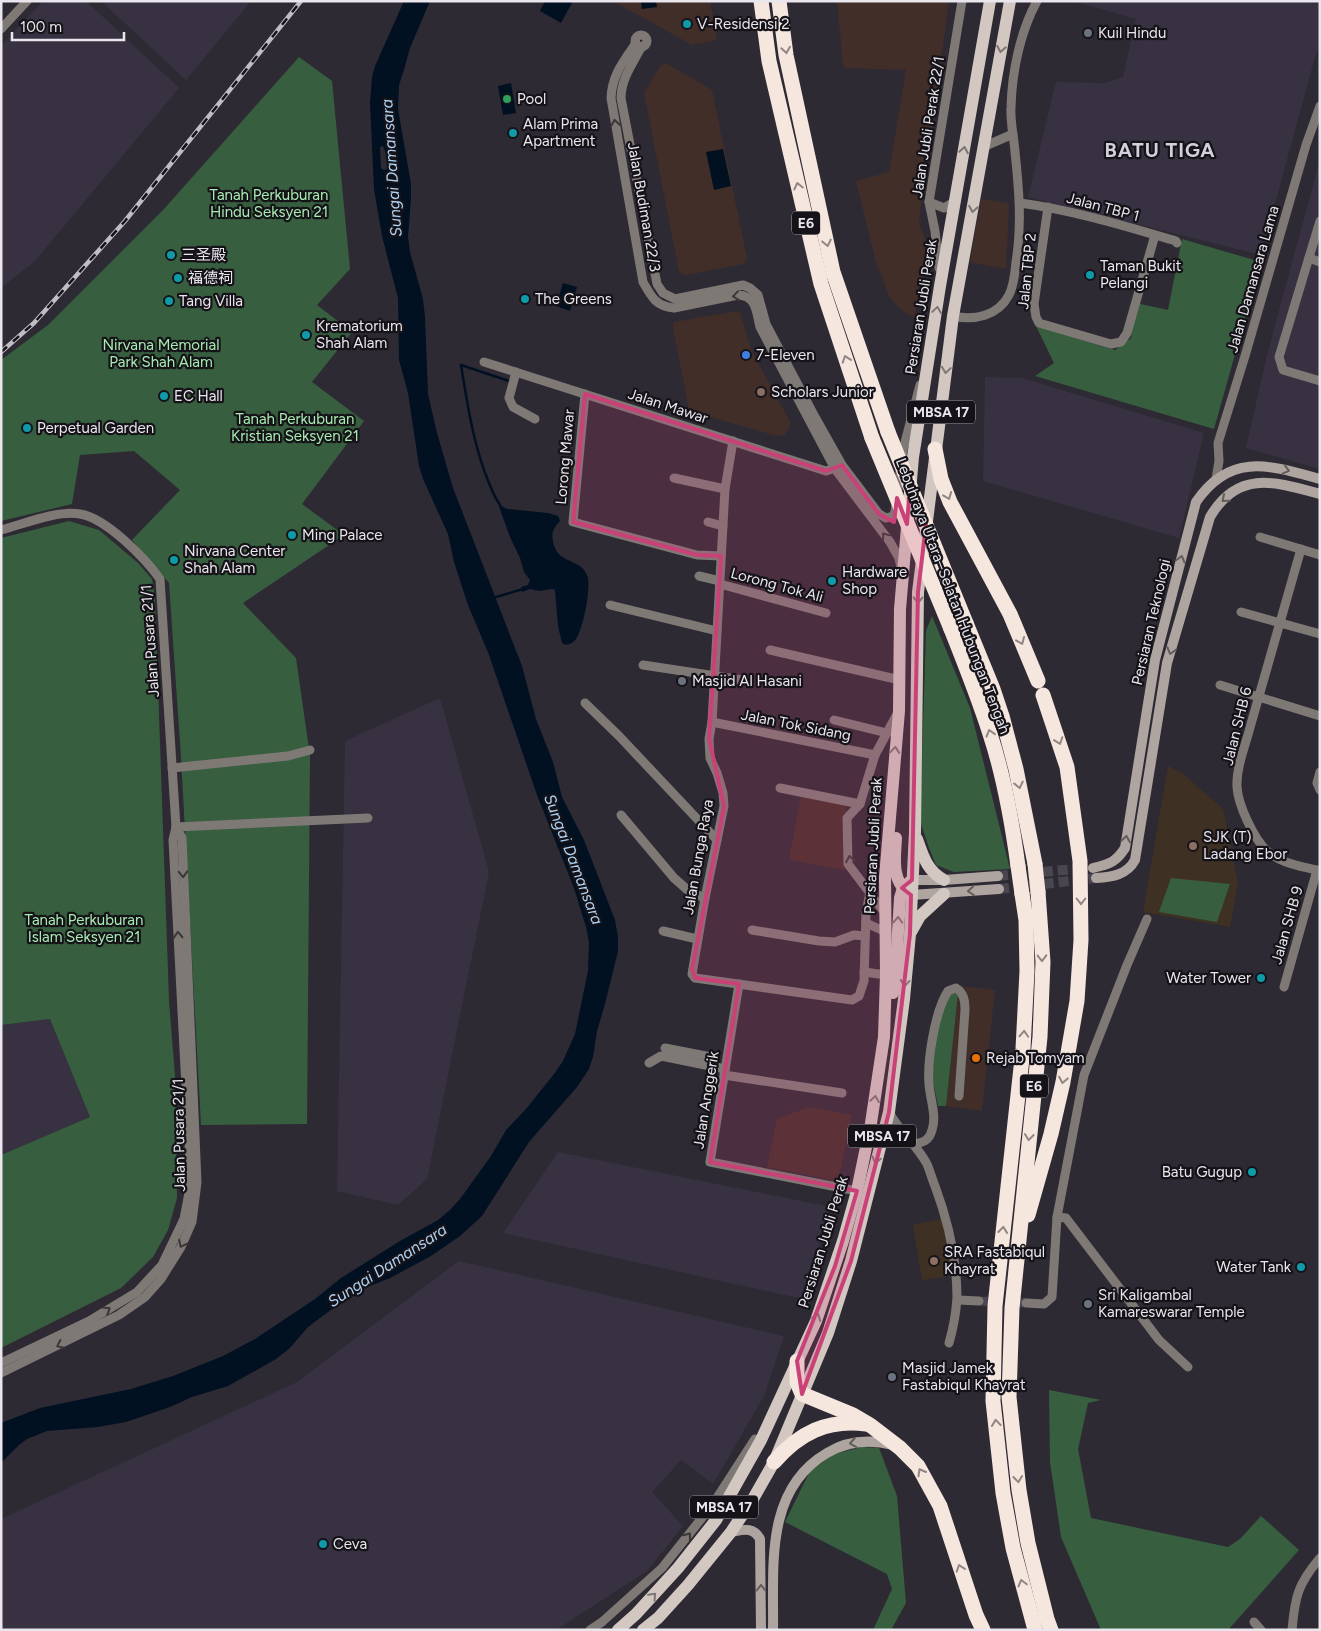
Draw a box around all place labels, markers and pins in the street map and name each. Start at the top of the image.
place label: V-Residensi 2 [697,15,790,33]
marker: V-Residensi 2 [681,18,693,30]
place label: Kuil Hindu [1098,24,1166,42]
marker: Kuil Hindu [1082,27,1094,39]
place label: Pool [517,90,546,108]
marker: Pool [501,93,513,105]
place label: Alam Prima Apartment [523,115,598,150]
marker: Alam Prima Apartment [507,127,519,139]
place label: 三圣殿 [181,246,226,264]
marker: 三圣殿 [165,249,177,261]
place label: Taman Bukit Pelangi [1100,257,1182,292]
place label: 福德祠 [188,269,233,287]
marker: Taman Bukit Pelangi [1084,269,1096,281]
marker: 福德祠 [172,272,184,284]
place label: The Greens [535,290,612,308]
place label: Tang Villa [179,292,243,310]
marker: The Greens [519,293,531,305]
marker: Tang Villa [163,295,175,307]
place label: Krematorium Shah Alam [316,317,403,352]
marker: Krematorium Shah Alam [300,329,312,341]
place label: 7-Eleven [756,346,815,364]
marker: 7-Eleven [740,349,752,361]
place label: Scholars Junior [771,383,874,401]
marker: Scholars Junior [755,386,767,398]
place label: EC Hall [174,387,223,405]
marker: EC Hall [158,390,170,402]
place label: Perpetual Garden [37,419,154,437]
marker: Perpetual Garden [21,422,33,434]
place label: Ming Palace [302,526,383,544]
marker: Ming Palace [286,529,298,541]
place label: Nirvana Center Shah Alam [184,542,285,577]
marker: Nirvana Center Shah Alam [168,554,180,566]
place label: Hardware Shop [842,563,907,598]
marker: Hardware Shop [826,575,838,587]
place label: Masjid Al Hasani [692,672,802,690]
marker: Masjid Al Hasani [676,675,688,687]
place label: SJK (T) Ladang Ebor [1203,828,1287,863]
marker: SJK (T) Ladang Ebor [1187,840,1199,852]
place label: Water Tower [1166,969,1251,987]
marker: Water Tower [1255,972,1267,984]
place label: Rejab Tomyam [986,1049,1085,1067]
marker: Rejab Tomyam [970,1052,982,1064]
place label: Batu Gugup [1162,1163,1242,1181]
marker: Batu Gugup [1246,1166,1258,1178]
place label: SRA Fastabiqul Khayrat [944,1243,1045,1278]
marker: SRA Fastabiqul Khayrat [928,1255,940,1267]
place label: Water Tank [1216,1258,1292,1276]
marker: Water Tank [1295,1261,1307,1273]
place label: Sri Kaligambal Kamareswarar Temple [1098,1286,1245,1321]
marker: Sri Kaligambal Kamareswarar Temple [1082,1298,1094,1310]
place label: Masjid Jamek Fastabiqul Khayrat [902,1359,1026,1394]
marker: Masjid Jamek Fastabiqul Khayrat [886,1371,898,1383]
place label: Ceva [333,1535,367,1553]
marker: Ceva [317,1538,329,1550]

